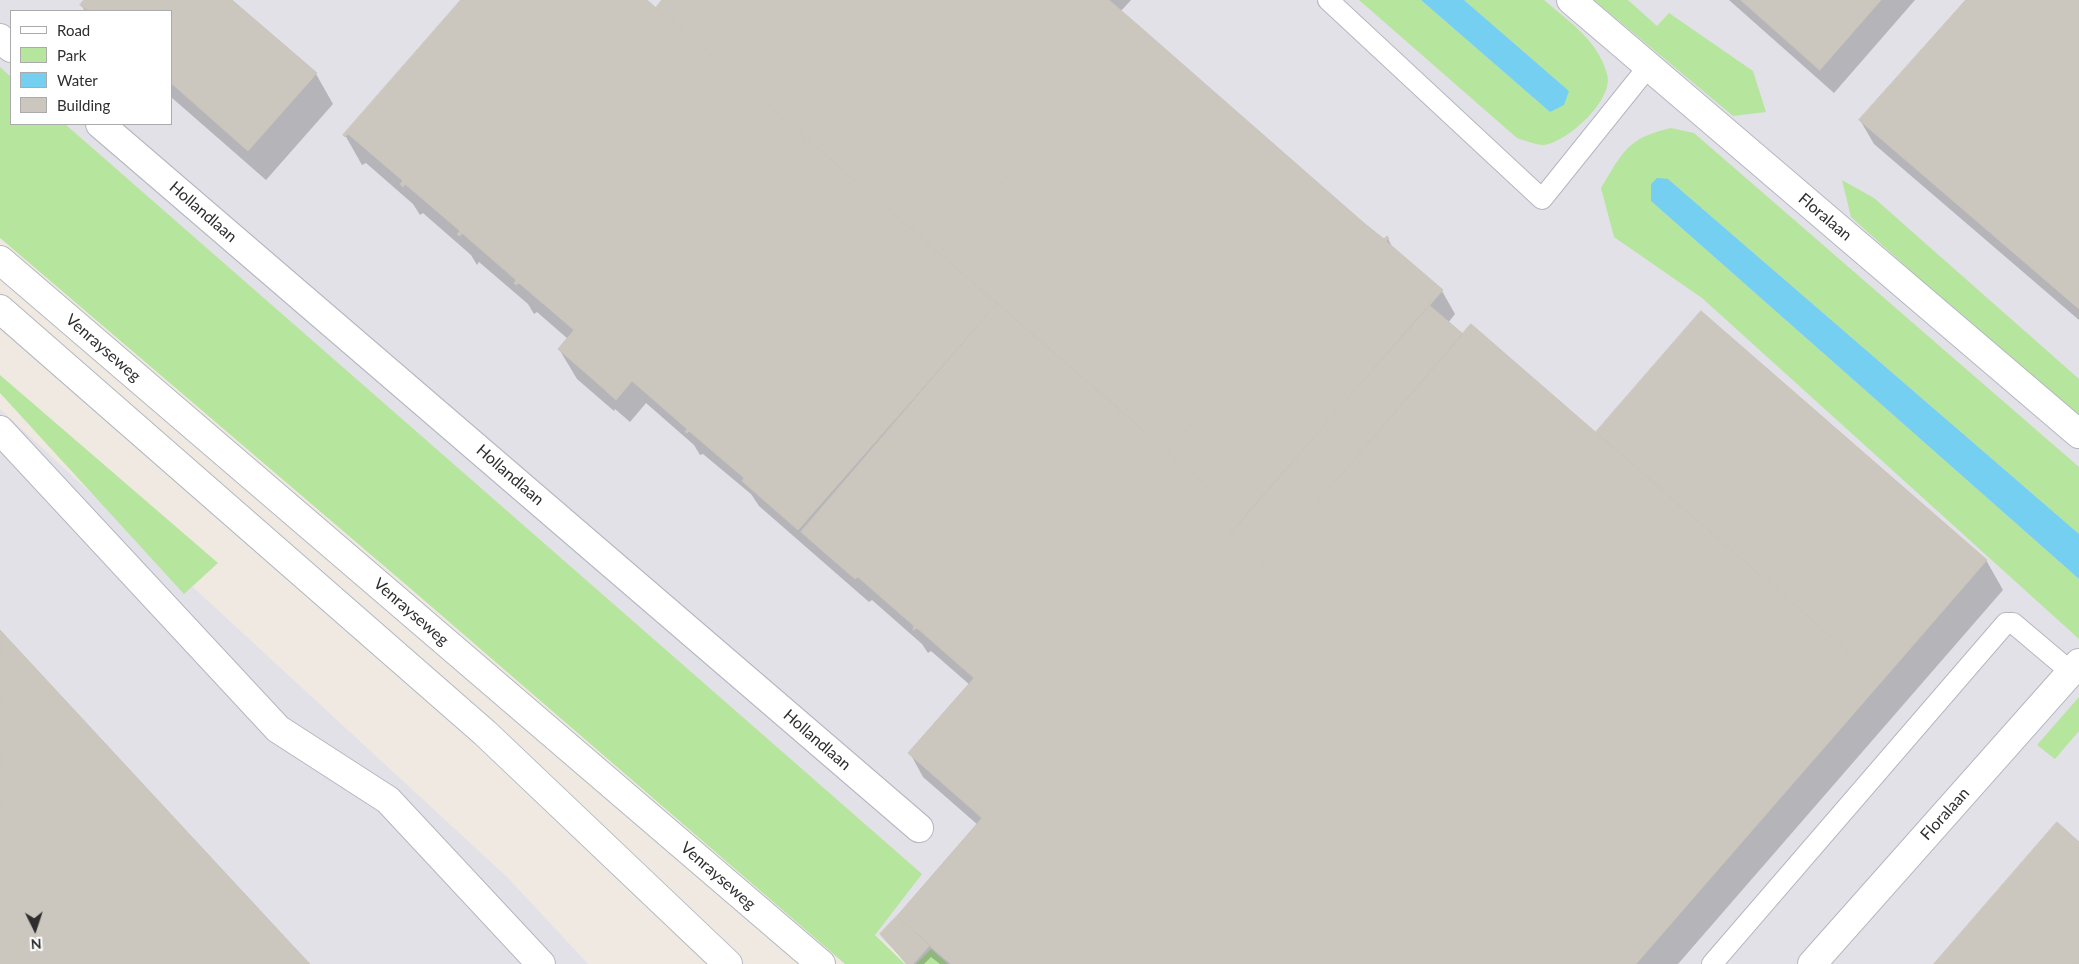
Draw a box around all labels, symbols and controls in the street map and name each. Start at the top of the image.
legend [10,10,172,125]
text: Road [57,21,90,39]
text: Park [57,46,86,64]
text: Water [57,71,98,89]
text: Building [57,96,110,114]
street label: Hollandlaan [165,178,241,246]
street label: Floralaan [1794,189,1856,245]
street label: Venrayseweg [62,310,144,386]
street label: Hollandlaan [472,441,548,509]
street label: Venrayseweg [370,574,452,650]
street label: Hollandlaan [779,706,855,774]
street label: Floralaan [1916,784,1974,844]
street label: Venrayseweg [677,838,759,914]
north arrow [10,904,60,954]
text: N [30,936,42,953]

